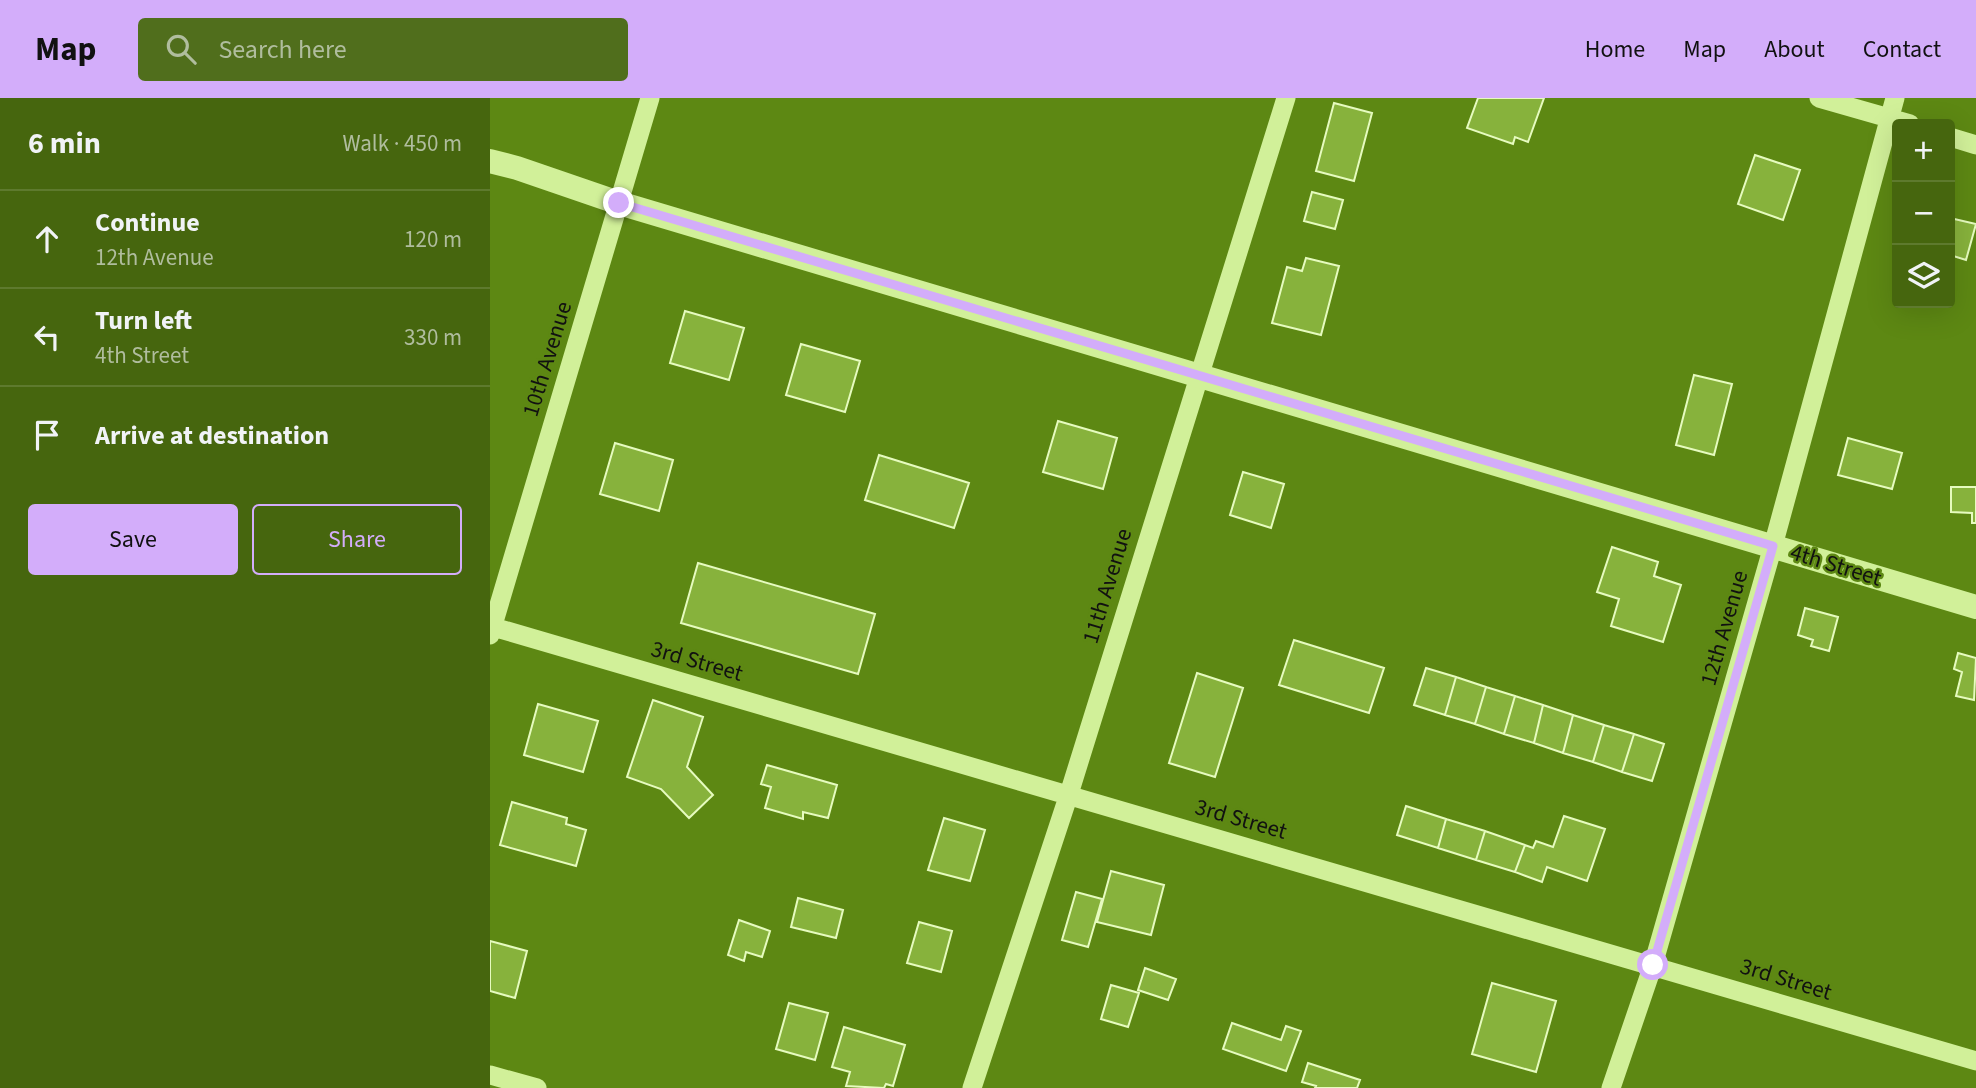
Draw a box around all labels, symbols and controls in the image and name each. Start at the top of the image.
search box [138,18,628,81]
text: Map [35,26,96,73]
icon: search [162,30,200,68]
text: Search here [218,31,347,68]
text: Home [1585,32,1645,67]
text: Map [1683,32,1726,67]
text: About [1764,32,1825,67]
text: Contact [1863,32,1941,67]
map controls [1892,119,1955,308]
button: + [1892,119,1955,182]
text: 6 min [28,122,101,165]
text: Walk · 450 m [343,127,462,160]
button: − [1892,182,1955,245]
route end [603,187,634,218]
text: Continue [95,204,200,241]
icon: ahead [28,220,66,258]
text: 120 m [404,223,462,256]
text: 12th Avenue [95,241,214,274]
button: layers [1892,245,1955,308]
street label: 10th Avenue [514,297,580,421]
text: Turn left [95,302,192,339]
icon: left [28,318,66,356]
text: 330 m [404,321,462,354]
text: 4th Street [95,339,189,372]
icon: arrive [28,416,66,454]
text: Arrive at destination [95,417,329,454]
button: Save [28,504,238,575]
button: Share [252,504,462,575]
street label: 11th Avenue [1074,524,1140,648]
street label: 4th Street [1786,535,1886,595]
street label: 12th Avenue [1692,566,1756,690]
street label: 3rd Street [647,632,747,690]
street label: 3rd Street [1191,790,1291,848]
route start [1637,949,1668,980]
street label: 3rd Street [1736,949,1836,1009]

